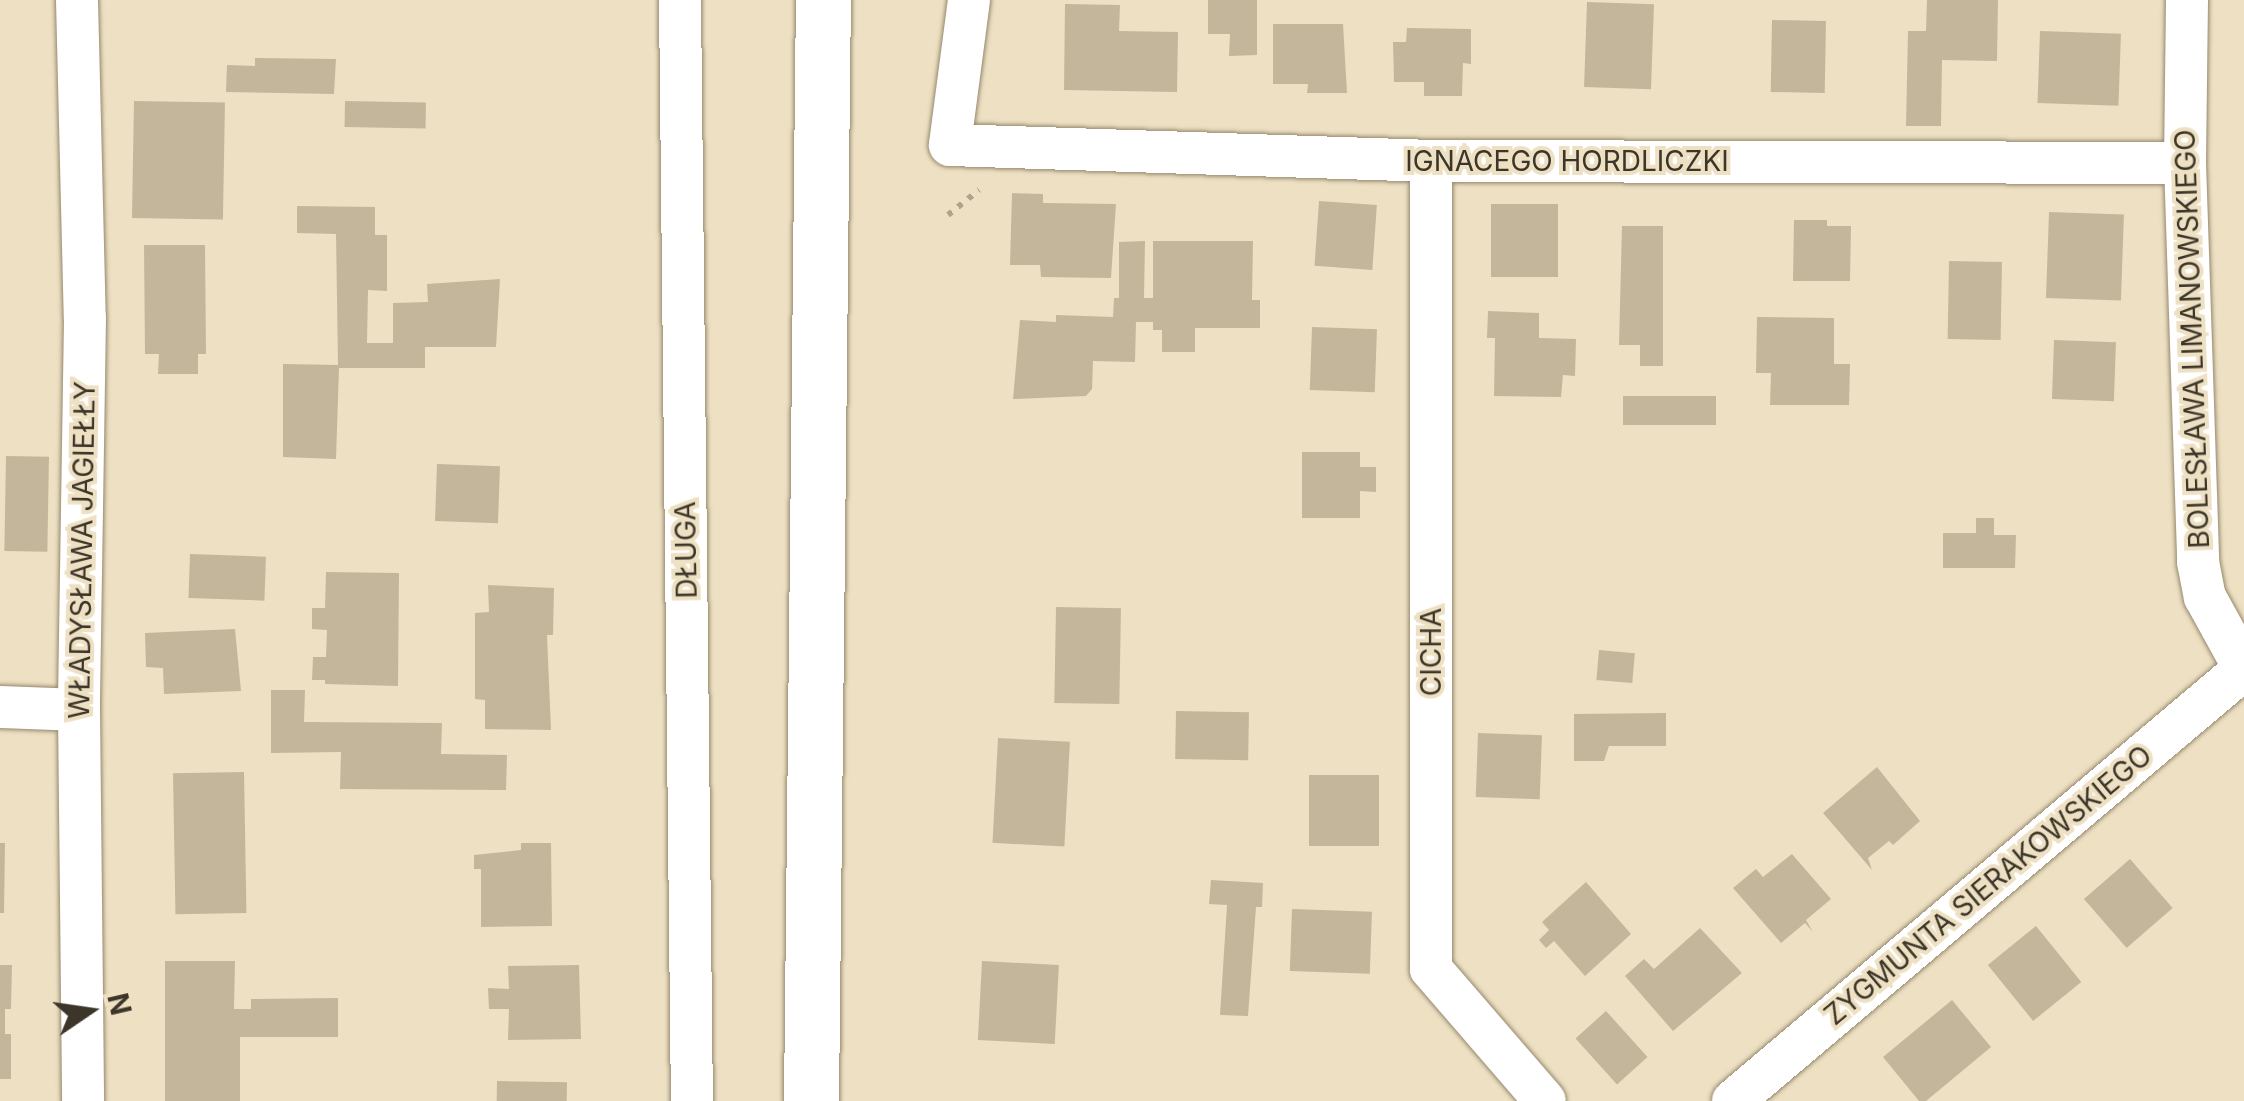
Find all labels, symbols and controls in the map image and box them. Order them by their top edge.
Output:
street label: BOLESŁAWA LIMANOWSKIEGO [2168,129,2216,549]
street label: IGNACEGO HORDLICZKI [1405,144,1729,178]
street label: WŁADYSŁAWA JAGIEŁŁY [62,381,102,719]
street label: DŁUGA [668,501,704,599]
street label: CICHA [1414,608,1448,696]
street label: ZYGMUNTA SIERAKOWSKIEGO [1818,738,2158,1032]
north arrow [40,961,140,1061]
text: N [100,990,138,1018]

